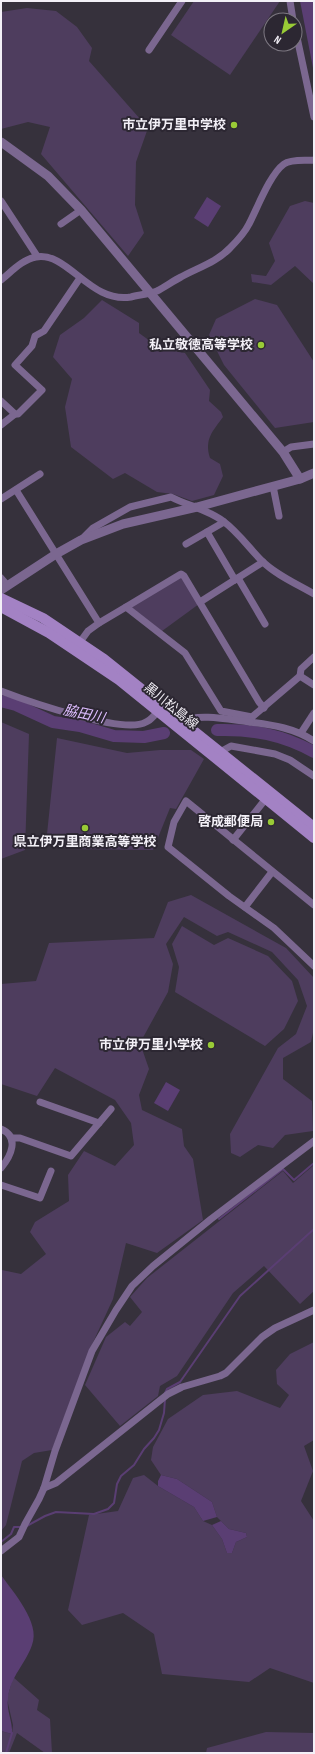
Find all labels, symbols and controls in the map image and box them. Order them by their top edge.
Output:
north arrow [263,12,303,52]
text: N [272,33,284,47]
place label: 市立伊万里中学校 [122,117,226,133]
marker: 市立伊万里中学校 [229,120,239,130]
place label: 私立敬徳高等学校 [149,337,253,353]
marker: 私立敬徳高等学校 [256,340,266,350]
street label: 黒川松島線 [141,679,201,733]
water label: 脇田川 [62,701,108,727]
place label: 啓成郵便局 [198,814,263,830]
marker: 啓成郵便局 [266,817,276,827]
marker: 県立伊万里商業高等学校 [80,823,90,833]
place label: 県立伊万里商業高等学校 [13,834,157,850]
place label: 市立伊万里小学校 [99,1037,203,1053]
marker: 市立伊万里小学校 [206,1040,216,1050]

